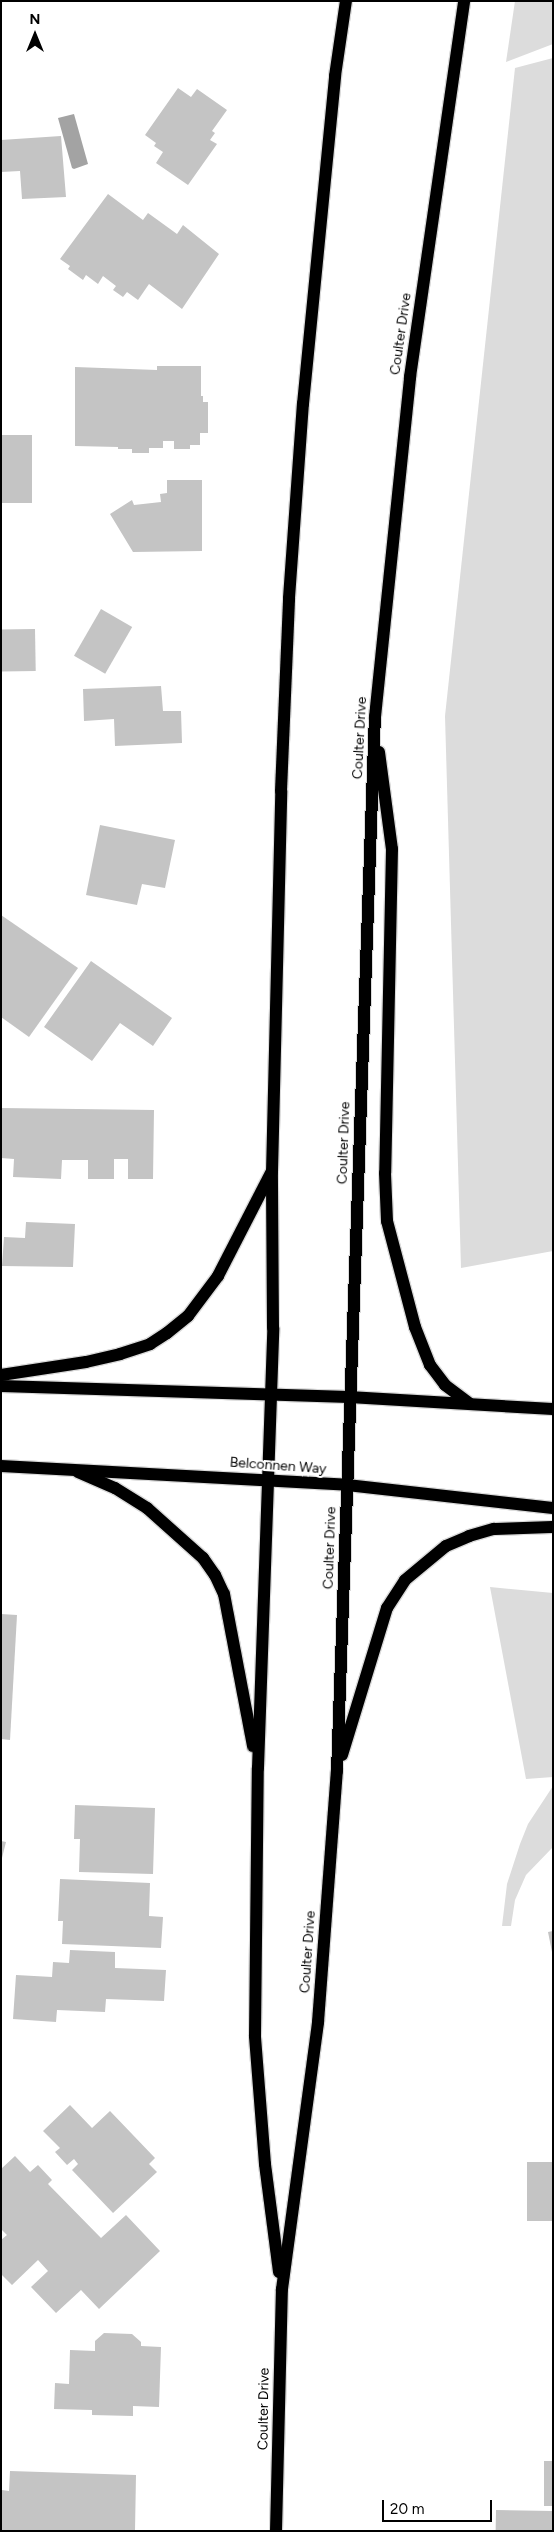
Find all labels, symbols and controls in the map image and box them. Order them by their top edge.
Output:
north arrow [10,10,60,60]
text: N [30,11,40,28]
street label: Coulter Drive [387,292,415,376]
street label: Coulter Drive [349,696,371,780]
street label: Coulter Drive [334,1101,354,1185]
street label: Belconnen Way [229,1454,327,1478]
street label: Coulter Drive [320,1506,340,1590]
street label: Coulter Drive [297,1910,319,1994]
street label: Coulter Drive [255,2368,273,2450]
scale bar [384,2490,494,2522]
text: 20 m [390,2500,424,2518]

